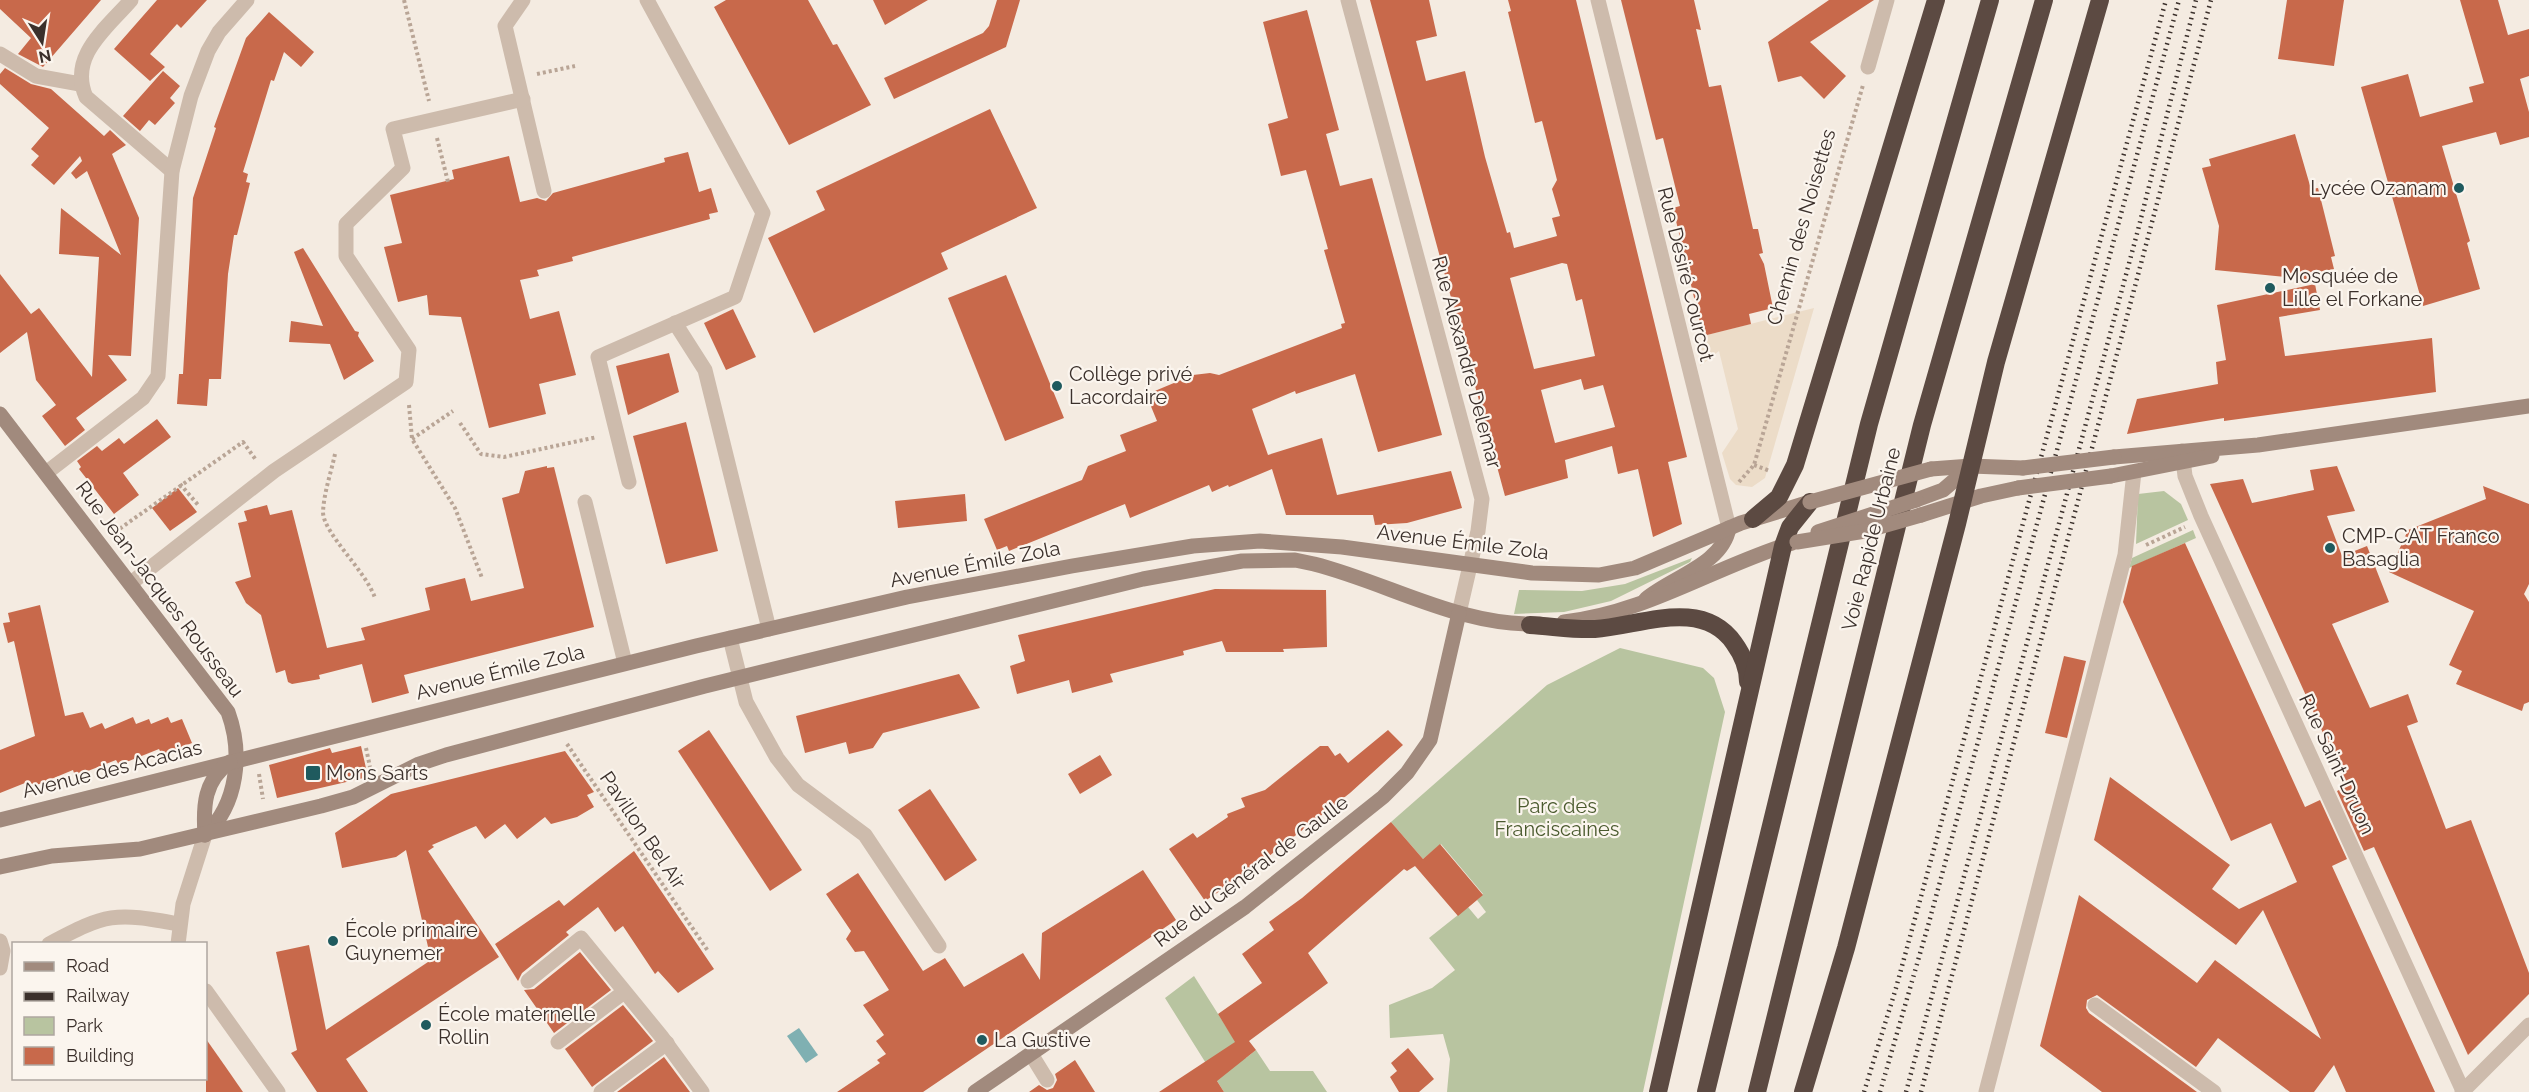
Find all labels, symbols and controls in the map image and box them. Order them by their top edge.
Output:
north arrow [12,12,72,72]
text: N [37,46,53,67]
street label: Chemin des Noisettes [1761,126,1841,328]
place label: Lycée Ozanam [2310,176,2447,200]
marker: Lycée Ozanam [2452,181,2466,195]
street label: Rue Désiré Courcot [1653,184,1719,364]
street label: Rue Alexandre Delemar [1427,253,1507,471]
place label: Mosquée de Lille el Forkane [2282,264,2423,311]
marker: Mosquée de Lille el Forkane [2263,281,2277,295]
place label: Collège privé Lacordaire [1069,362,1192,409]
marker: Collège privé Lacordaire [1050,379,1064,393]
street label: Voie Rapide Urbaine [1837,445,1905,633]
street label: Rue Jean-Jacques Rousseau [71,476,249,702]
street label: Avenue Émile Zola [1376,520,1550,564]
place label: CMP-CAT Franco Basaglia [2342,524,2500,571]
street label: Avenue Émile Zola [888,536,1062,592]
marker: CMP-CAT Franco Basaglia [2323,541,2337,555]
street label: Avenue Émile Zola [413,639,587,705]
street label: Rue Saint-Druon [2294,690,2380,838]
street label: Avenue des Acacias [20,735,204,803]
place label: Mons Sarts [326,761,428,785]
marker: Mons Sarts [304,764,322,782]
street label: Pavillon Bel Air [595,767,691,893]
street label: Rue du Général de Gaulle [1149,790,1353,952]
park label: Parc des Franciscaines [1495,794,1619,841]
place label: École primaire Guynemer [345,918,478,965]
marker: École primaire Guynemer [326,934,340,948]
legend [12,942,207,1080]
text: Road [66,955,109,976]
text: Railway [66,985,130,1006]
place label: École maternelle Rollin [438,1002,596,1049]
text: Park [66,1015,103,1036]
marker: École maternelle Rollin [419,1018,433,1032]
place label: La Gustive [994,1028,1091,1052]
marker: La Gustive [975,1033,989,1047]
text: Building [66,1045,134,1066]

